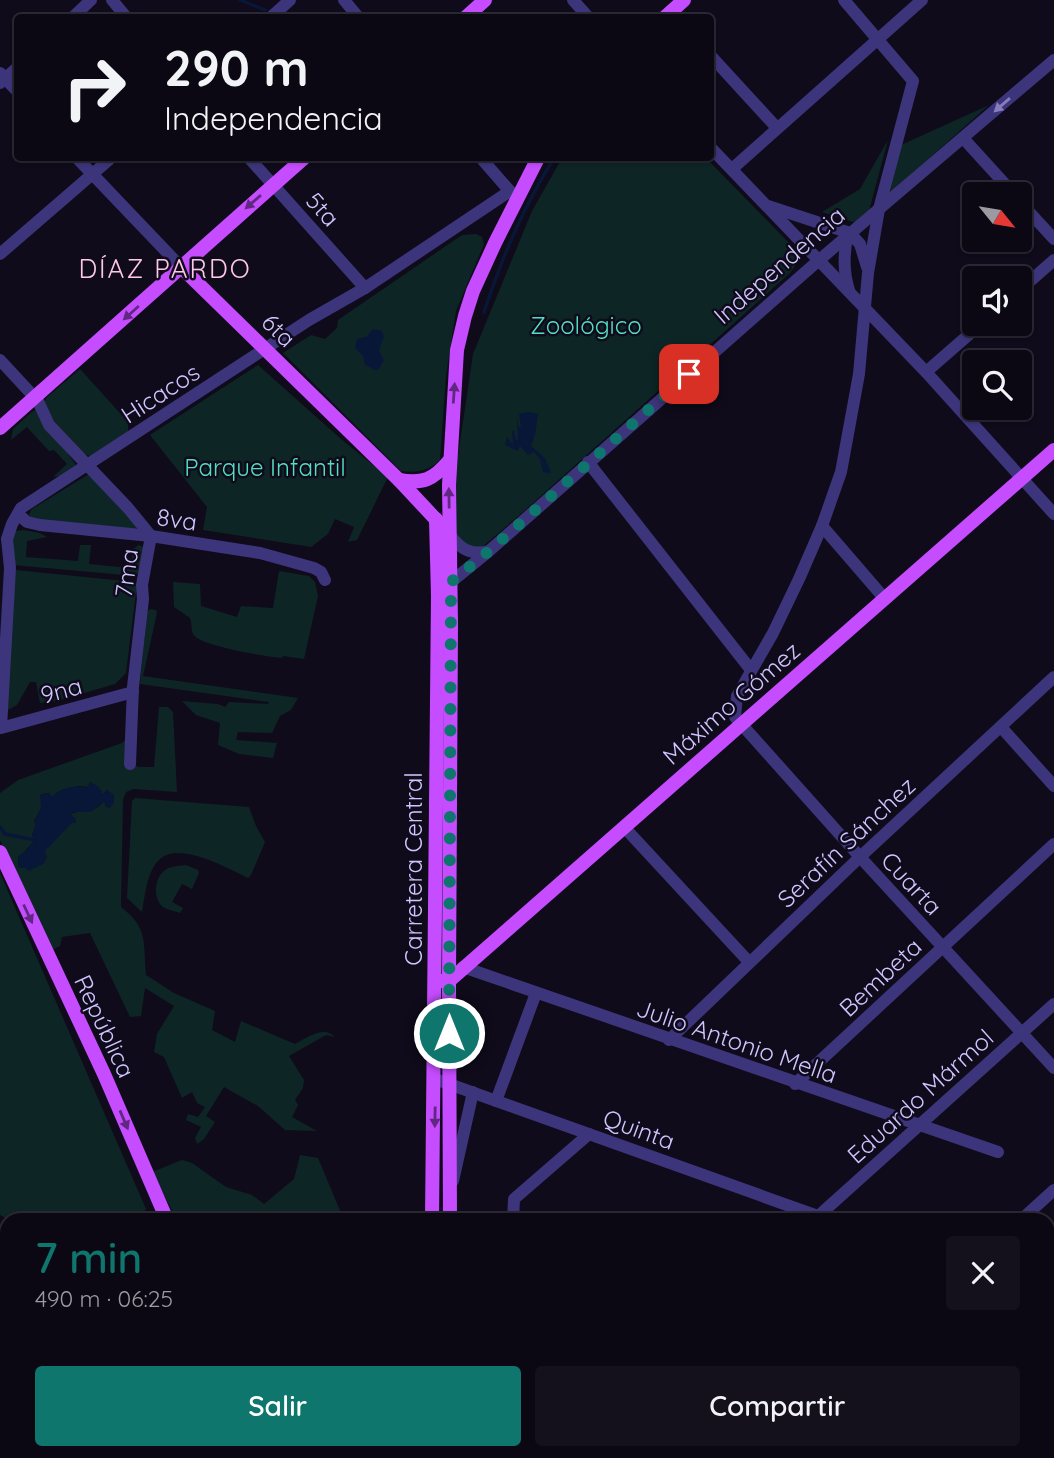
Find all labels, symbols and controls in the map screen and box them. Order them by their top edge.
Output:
text: 290 m [164,37,309,98]
icon: right [49,42,140,133]
one-way arrow [993,97,1011,113]
text: Independencia [164,98,383,138]
north arrow [962,182,1032,252]
map controls [962,182,1032,420]
street label: 5ta [300,186,346,232]
one-way arrow [245,194,262,210]
street label: Independencia [707,200,851,330]
district label: DÍAZ PARDO [78,252,252,285]
button: sound [962,266,1032,336]
one-way arrow [122,304,139,320]
street label: 6ta [256,307,302,353]
park label: Zoológico [530,310,642,340]
pin [659,344,719,404]
button: search [962,350,1032,420]
icon: arrive [670,355,708,393]
street label: Hicacos [115,357,205,429]
one-way arrow [449,381,460,403]
park label: Parque Infantil [184,452,346,482]
one-way arrow [443,487,455,509]
street label: 8va [155,501,199,537]
street label: 7ma [108,547,144,599]
street label: Máximo Gómez [656,635,806,771]
street label: 9na [37,670,85,710]
street label: Serafín Sánchez [771,770,921,914]
street label: Carretera Central [398,772,428,966]
street label: Cuarta [875,845,949,921]
one-way arrow [23,904,34,924]
street label: Bembeta [833,931,927,1023]
street label: República [68,970,142,1082]
street label: Julio Antonio Mella [633,993,841,1089]
position arrow [412,996,486,1070]
street label: Eduardo Mármol [841,1022,999,1170]
street label: Quinta [599,1102,679,1156]
one-way arrow [429,1107,441,1129]
one-way arrow [118,1110,129,1131]
text: 7 min [35,1231,142,1284]
button: close [946,1236,1020,1310]
text: 490 m · 06:25 [35,1284,173,1313]
button: Salir [35,1366,521,1446]
button: Compartir [535,1366,1020,1446]

